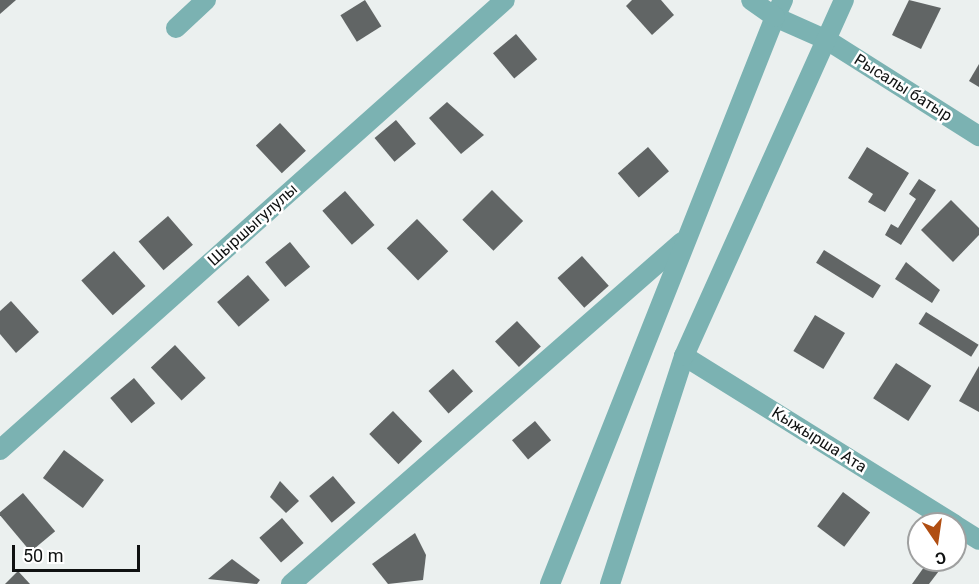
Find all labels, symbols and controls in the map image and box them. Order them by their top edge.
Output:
street label: Рысалы батыр [851,50,955,126]
street label: Шыршыгулулы [204,180,302,270]
street label: Кыжырша Ата [768,403,870,477]
north arrow [907,512,967,572]
scale bar [15,533,142,571]
text: 50 m [23,545,63,566]
text: С [933,548,948,569]

